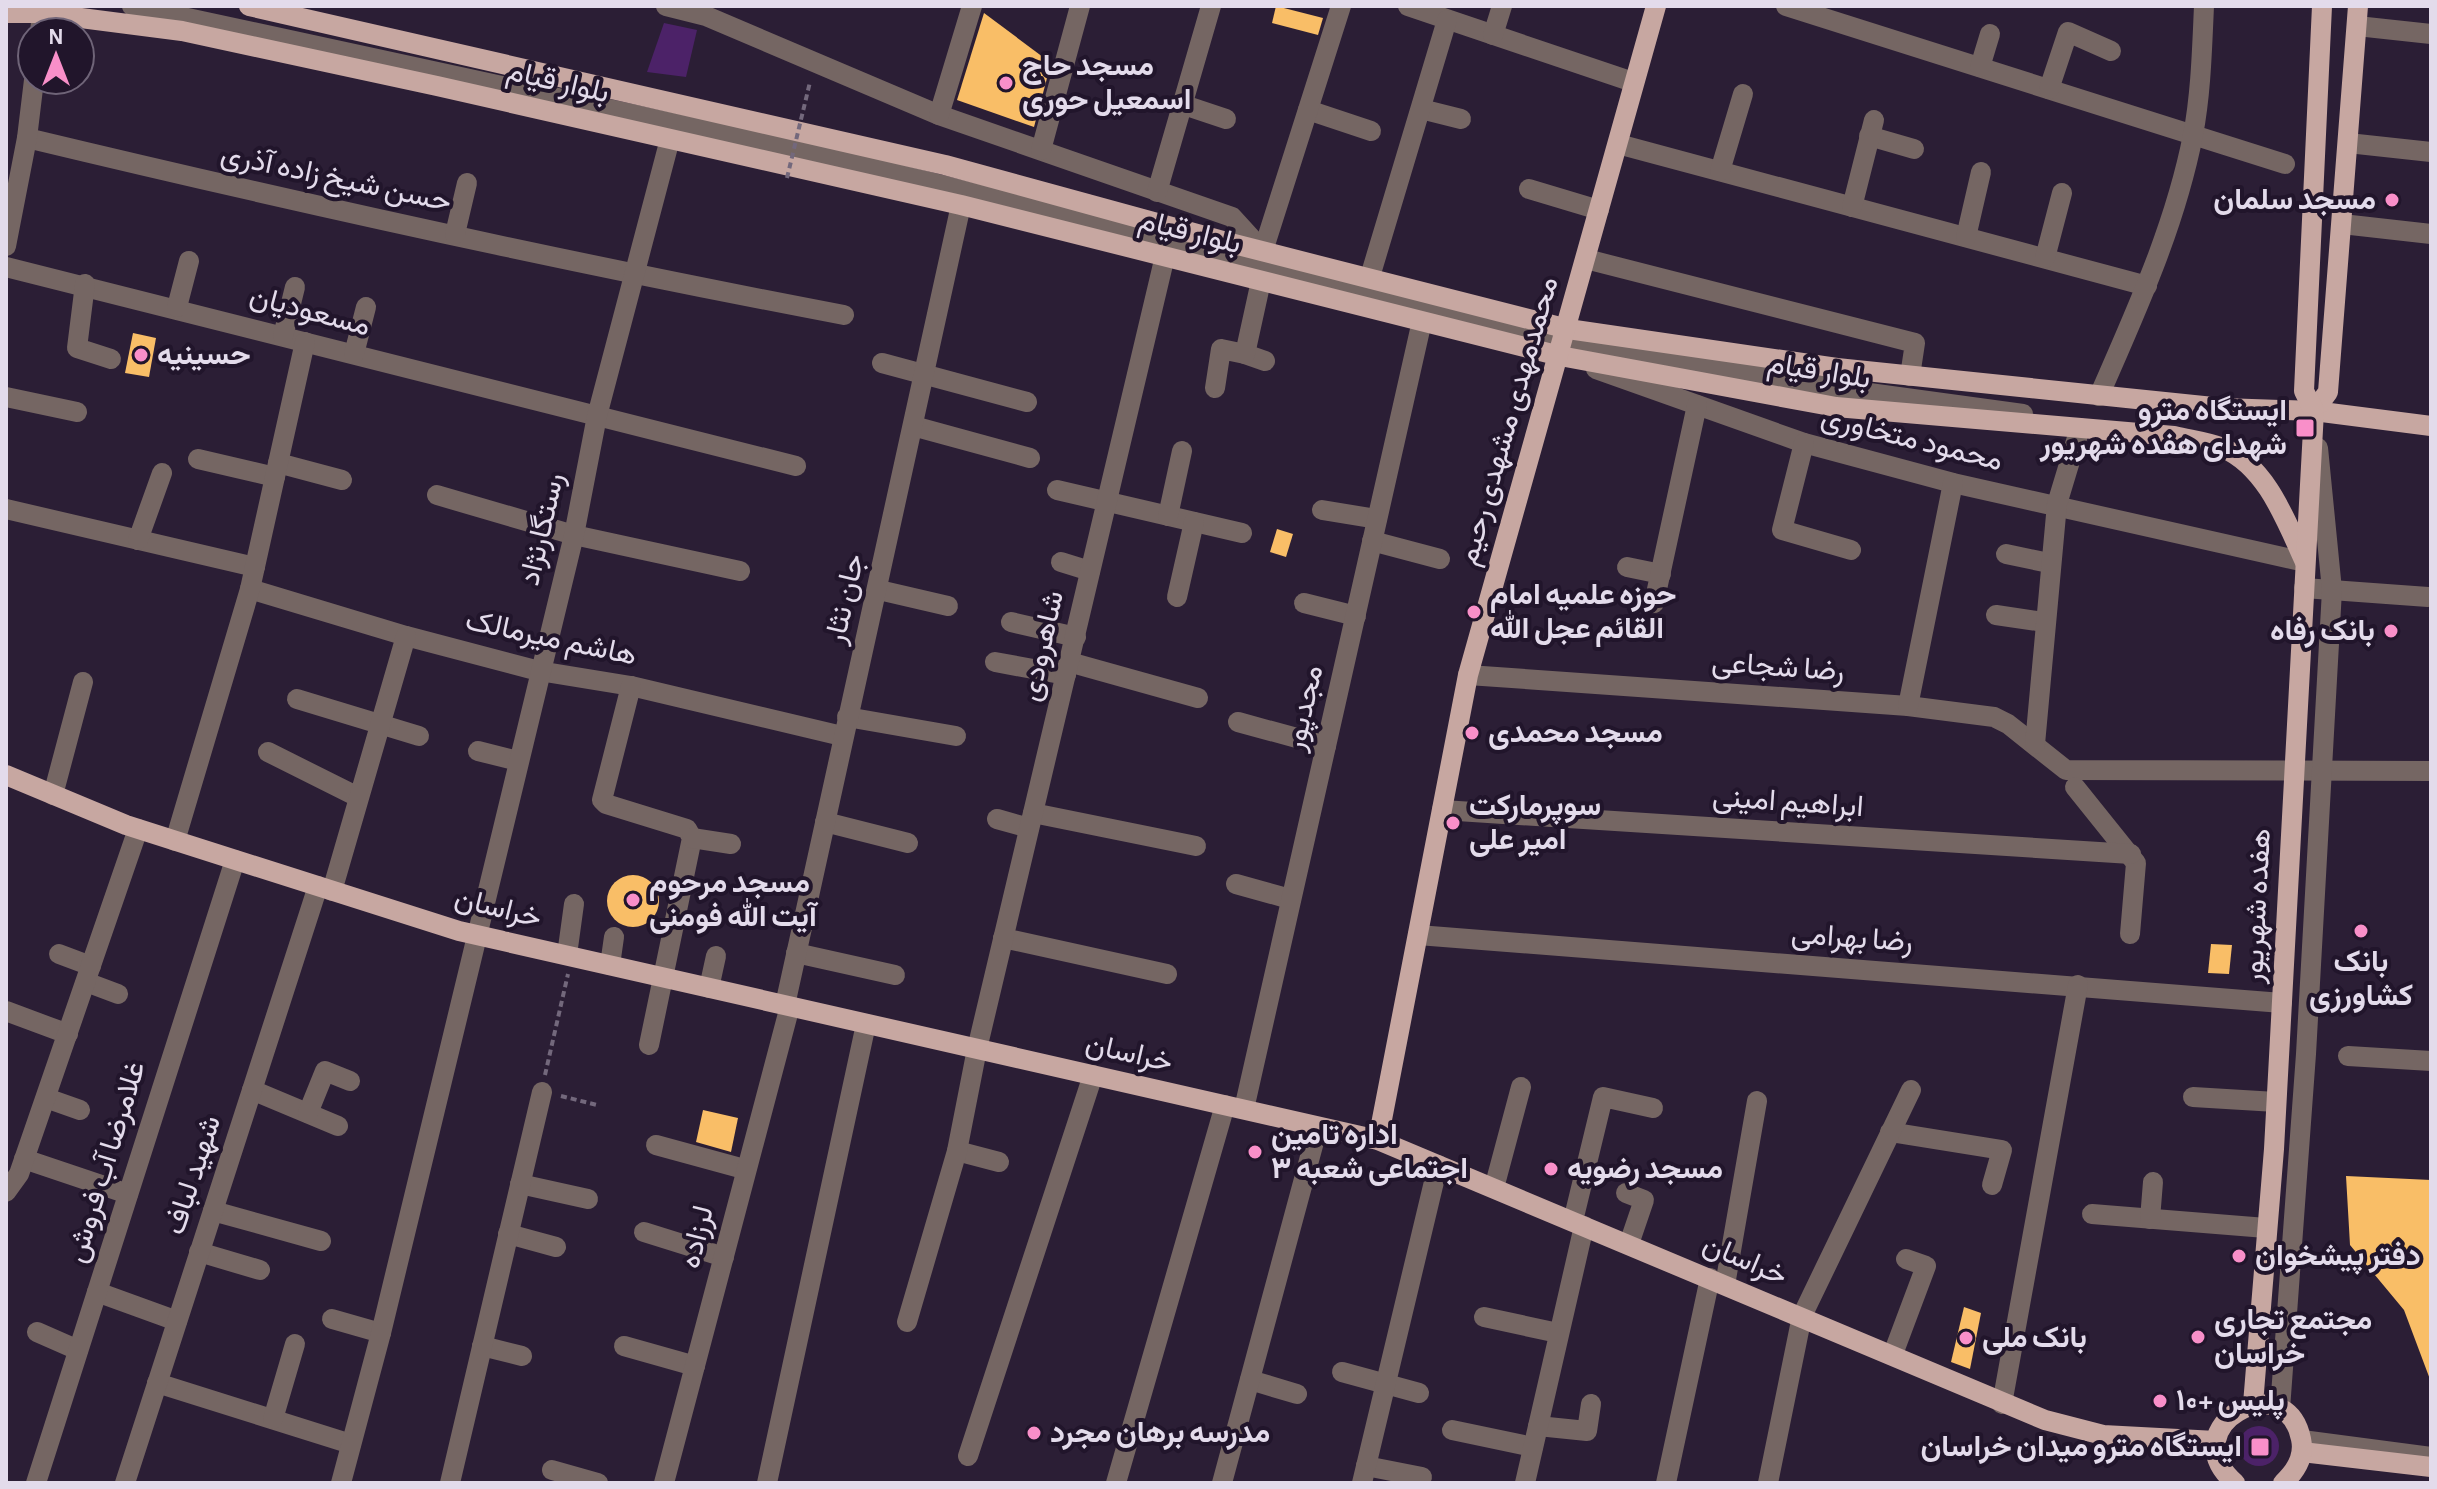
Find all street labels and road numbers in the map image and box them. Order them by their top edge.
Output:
street label: بلوار قیام [503,56,612,111]
street label: حسن شیخ زاده آذری [217,139,454,221]
street label: بلوار قیام [1135,205,1244,262]
street label: محمدمهدی مشهدی رحیم [1452,273,1566,570]
street label: مسعودیان [246,281,374,343]
street label: بلوار قیام [1765,348,1873,397]
street label: محمود متخاوری [1818,402,2006,478]
street label: رستگارنژاد [514,470,571,589]
street label: جان نثار [820,551,872,648]
street label: شاهرودی [1015,588,1071,705]
street label: هاشم میرمالک [462,605,639,674]
street label: رضا شجاعی [1711,647,1845,689]
street label: مجدپور [1279,662,1332,756]
street label: ابراهیم امینی [1711,782,1865,825]
street label: هفده شهریور [2238,828,2278,985]
street label: خراسان [451,883,545,935]
street label: رضا بهرامی [1790,919,1914,959]
street label: خراسان [1082,1028,1175,1080]
street label: غلامرضا آب فروش [61,1058,153,1267]
street label: شهید لباف [160,1112,228,1239]
street label: لرزاده [675,1203,721,1272]
street label: خراسان [1698,1229,1792,1293]

